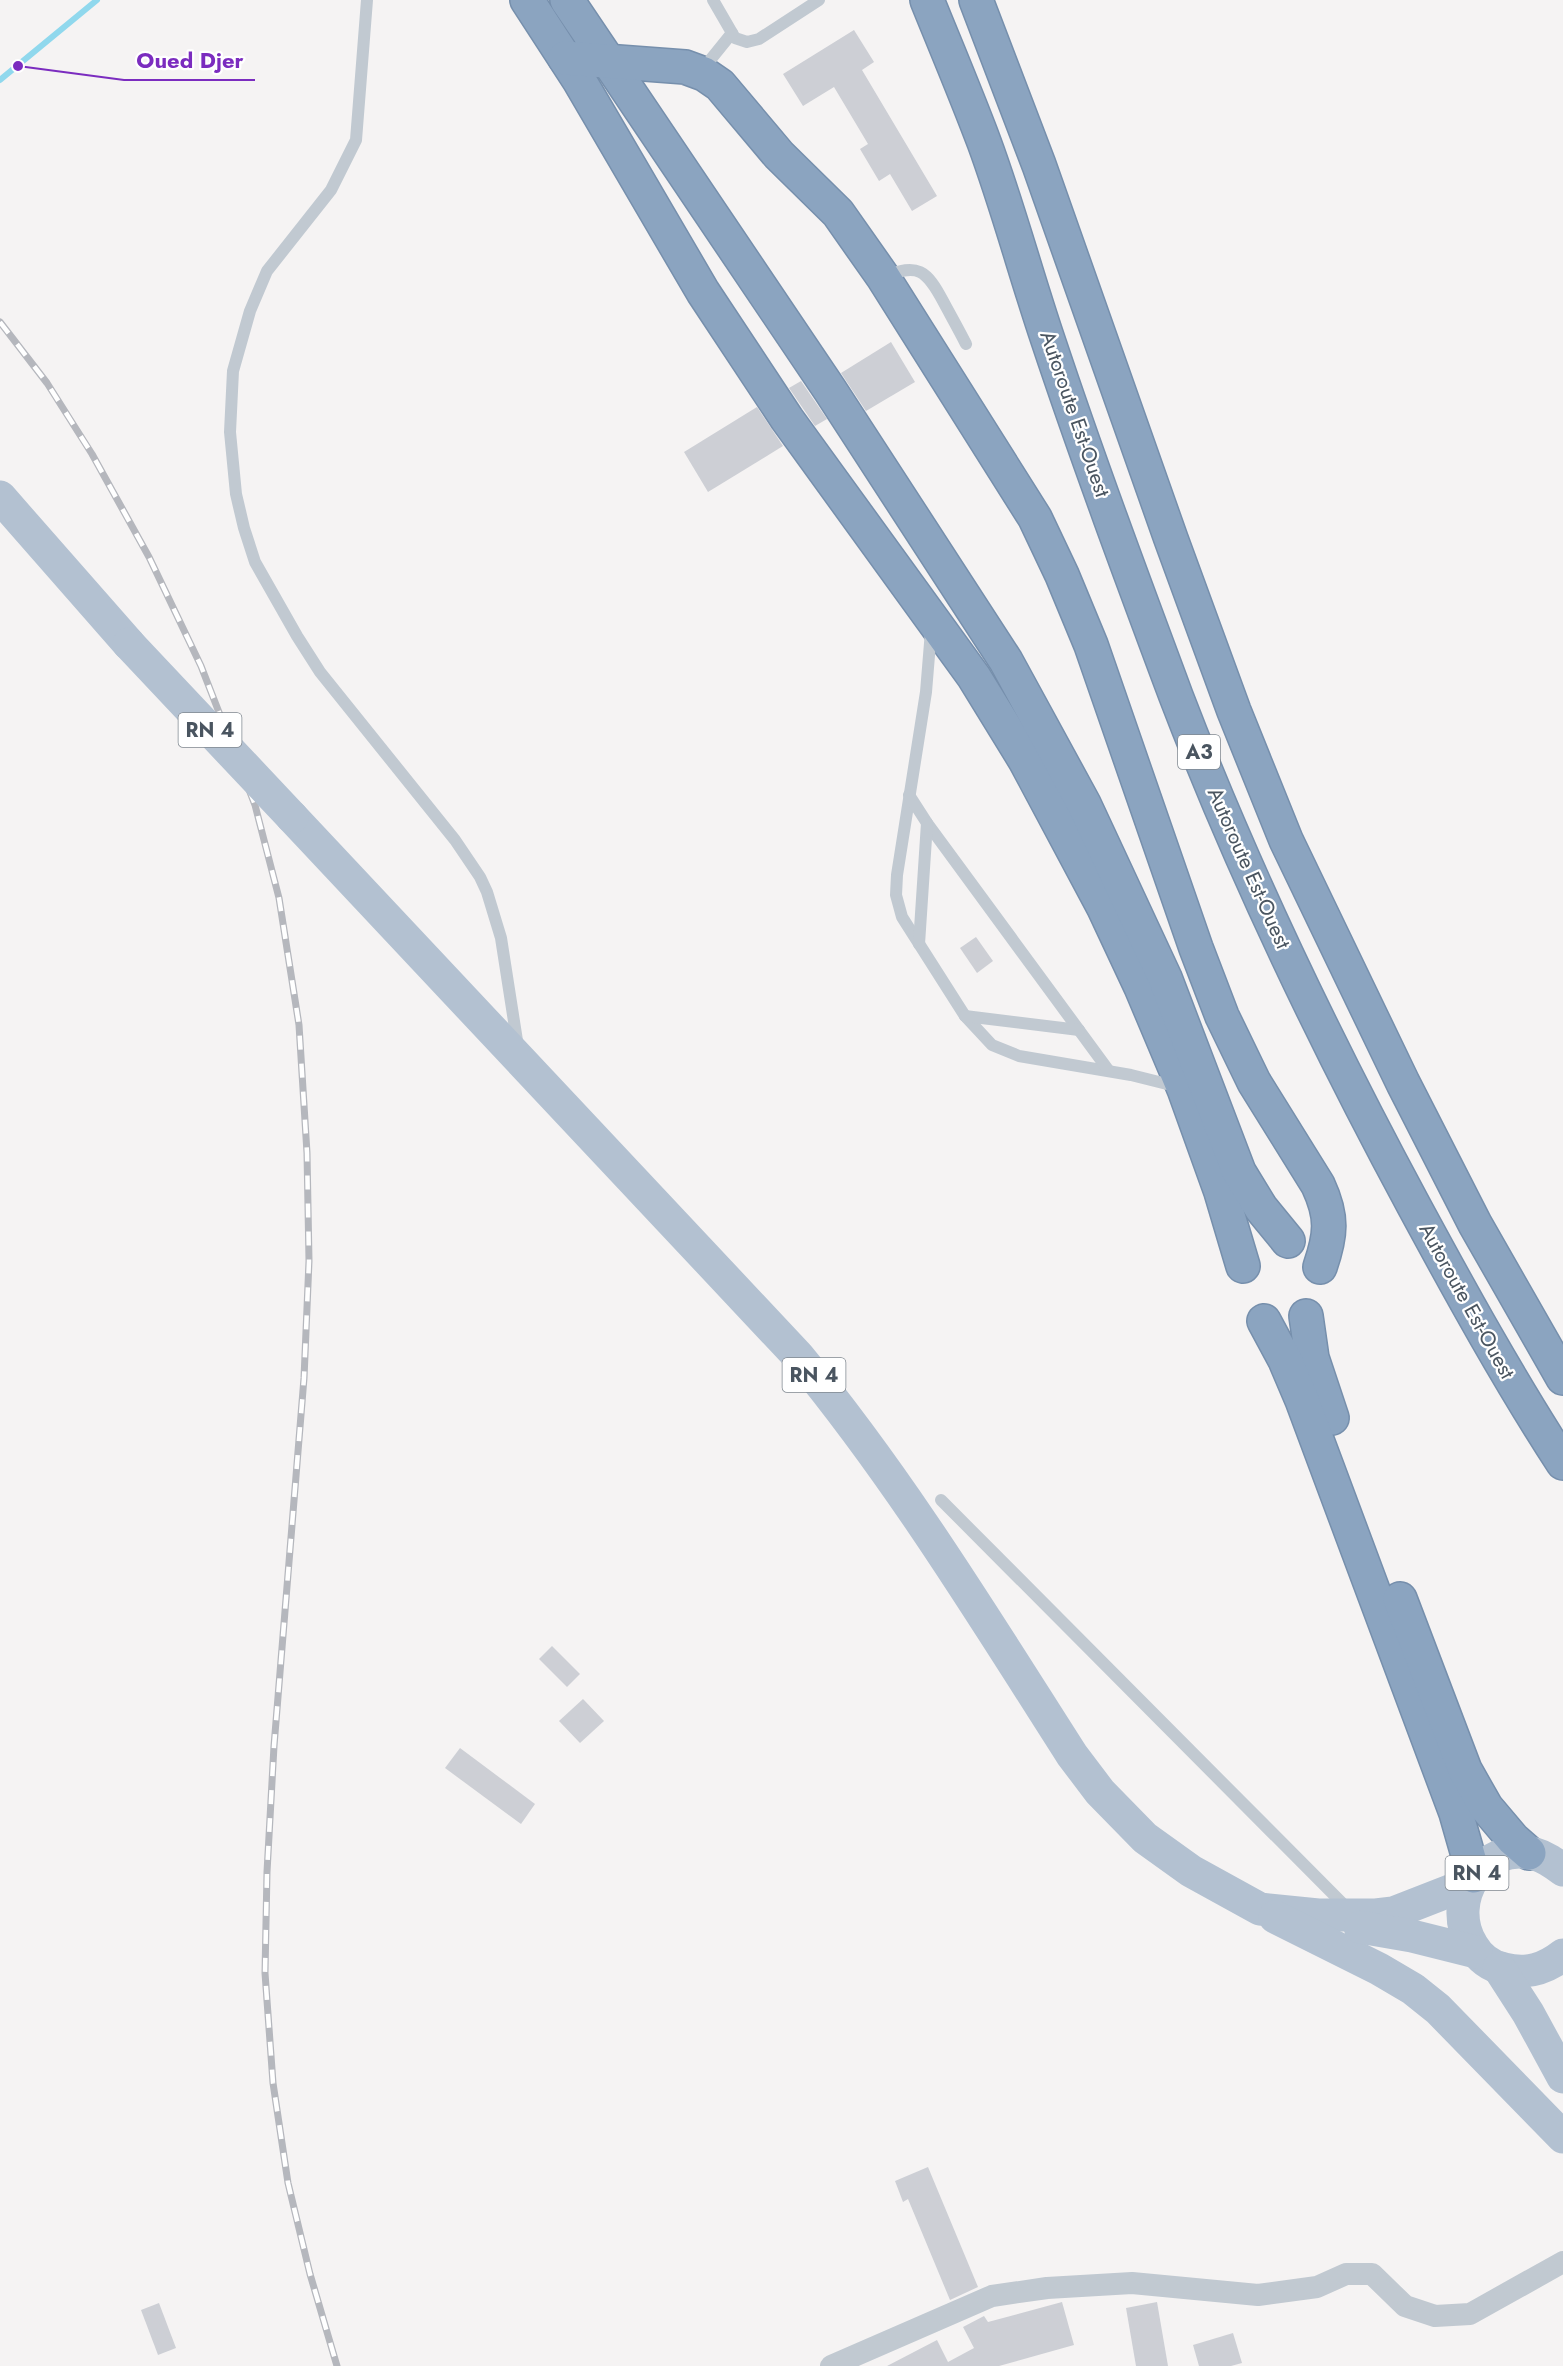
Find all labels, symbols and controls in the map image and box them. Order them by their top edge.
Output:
callout: Oued Djer [124,40,255,80]
text: Oued Djer [136,44,244,76]
street label: Autoroute Est-Ouest [1033,327,1117,501]
road number: RN 4 [178,713,242,747]
road number: A3 [1178,735,1220,769]
street label: Autoroute Est-Ouest [1200,782,1298,954]
street label: Autoroute Est-Ouest [1412,1218,1522,1384]
road number: RN 4 [782,1358,846,1392]
road number: RN 4 [1446,1856,1508,1890]

